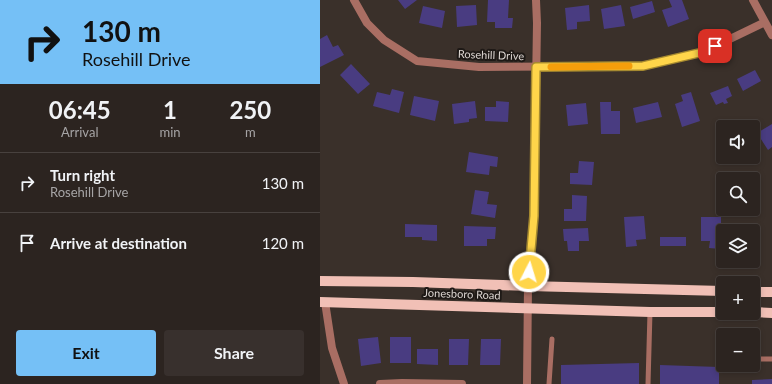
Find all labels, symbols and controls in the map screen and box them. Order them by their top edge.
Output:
text: 130 m [82,14,161,48]
icon: right [16,16,68,68]
pin [698,29,732,63]
icon: arrive [704,35,726,57]
street label: Rosehill Drive [458,47,525,62]
text: Rosehill Drive [82,48,191,70]
text: 06:45 [49,95,111,124]
text: 1 [163,95,177,124]
text: 250 [229,95,271,124]
map controls [716,120,760,372]
button: sound [716,120,760,164]
text: Arrival [61,124,98,140]
text: min [160,124,181,140]
text: m [245,124,256,140]
text: Turn right [50,166,115,184]
icon: right [16,172,38,194]
button: search [716,172,760,216]
text: 130 m [262,174,304,192]
text: Rosehill Drive [50,184,128,200]
button: layers [716,224,760,268]
icon: arrive [16,232,38,254]
text: Arrive at destination [50,234,187,252]
text: 120 m [262,234,304,252]
position arrow [508,251,550,293]
button: + [716,276,760,320]
street label: Jonesboro Road [423,286,501,301]
button: − [716,328,760,372]
button: Exit [16,330,156,376]
button: Share [164,330,304,376]

